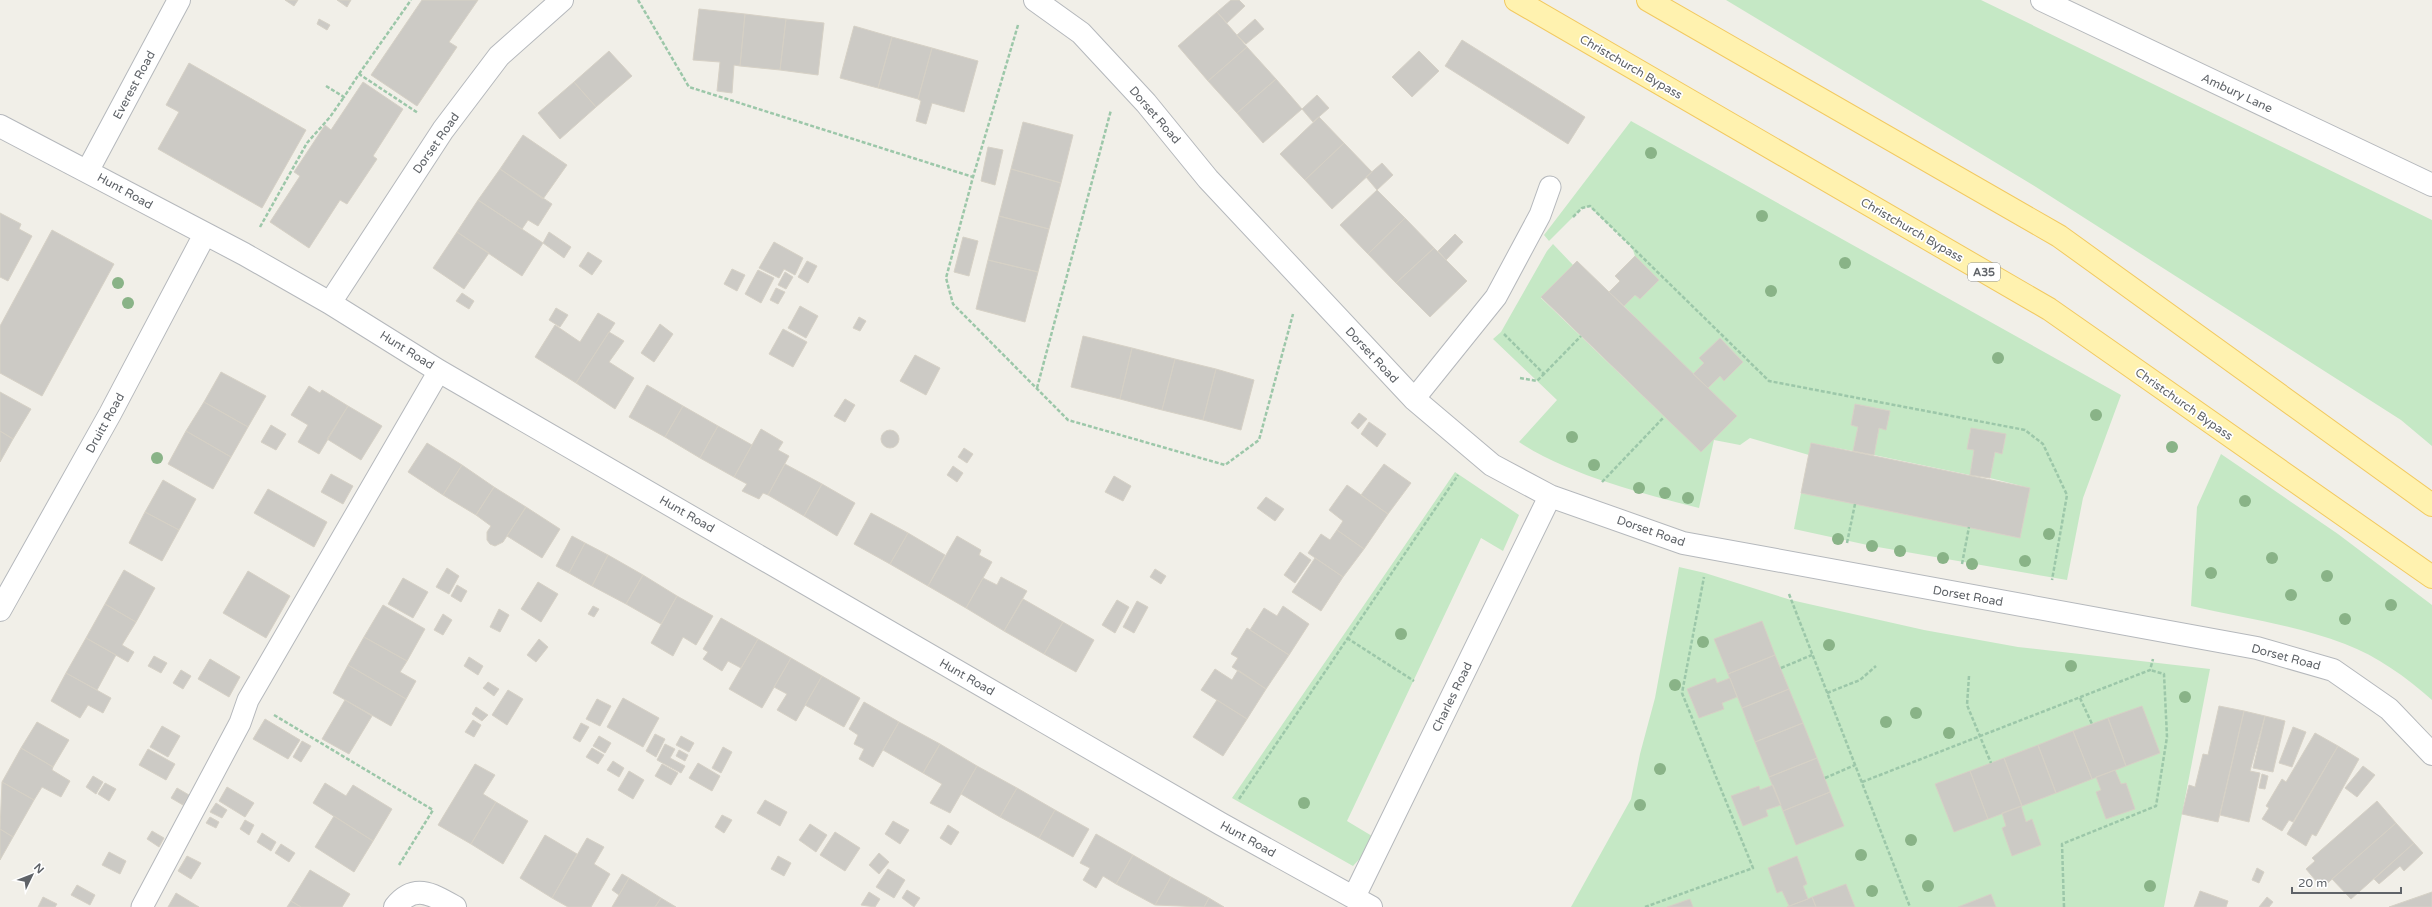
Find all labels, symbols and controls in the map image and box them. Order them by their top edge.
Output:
street label: Christchurch Bypass [1577,32,1685,102]
street label: Everest Road [110,48,158,122]
street label: Ambury Lane [2199,70,2275,116]
street label: Dorset Road [1126,84,1184,146]
street label: Dorset Road [410,110,462,176]
street label: Hunt Road [95,170,155,212]
street label: Christchurch Bypass [1858,195,1966,265]
road number: A35 [1968,263,2000,281]
street label: Dorset Road [1343,324,1401,386]
street label: Hunt Road [377,328,437,372]
street label: Christchurch Bypass [2132,365,2236,443]
street label: Druitt Road [83,391,127,455]
street label: Hunt Road [657,493,717,535]
street label: Dorset Road [1615,513,1687,549]
street label: Dorset Road [1932,583,2004,609]
street label: Dorset Road [2250,641,2322,673]
street label: Hunt Road [937,656,997,698]
street label: Charles Road [1429,660,1475,734]
street label: Hunt Road [1218,818,1278,860]
north arrow [12,855,52,895]
text: N [31,861,47,876]
scale bar [2292,869,2401,895]
text: 20 m [2298,876,2327,890]

